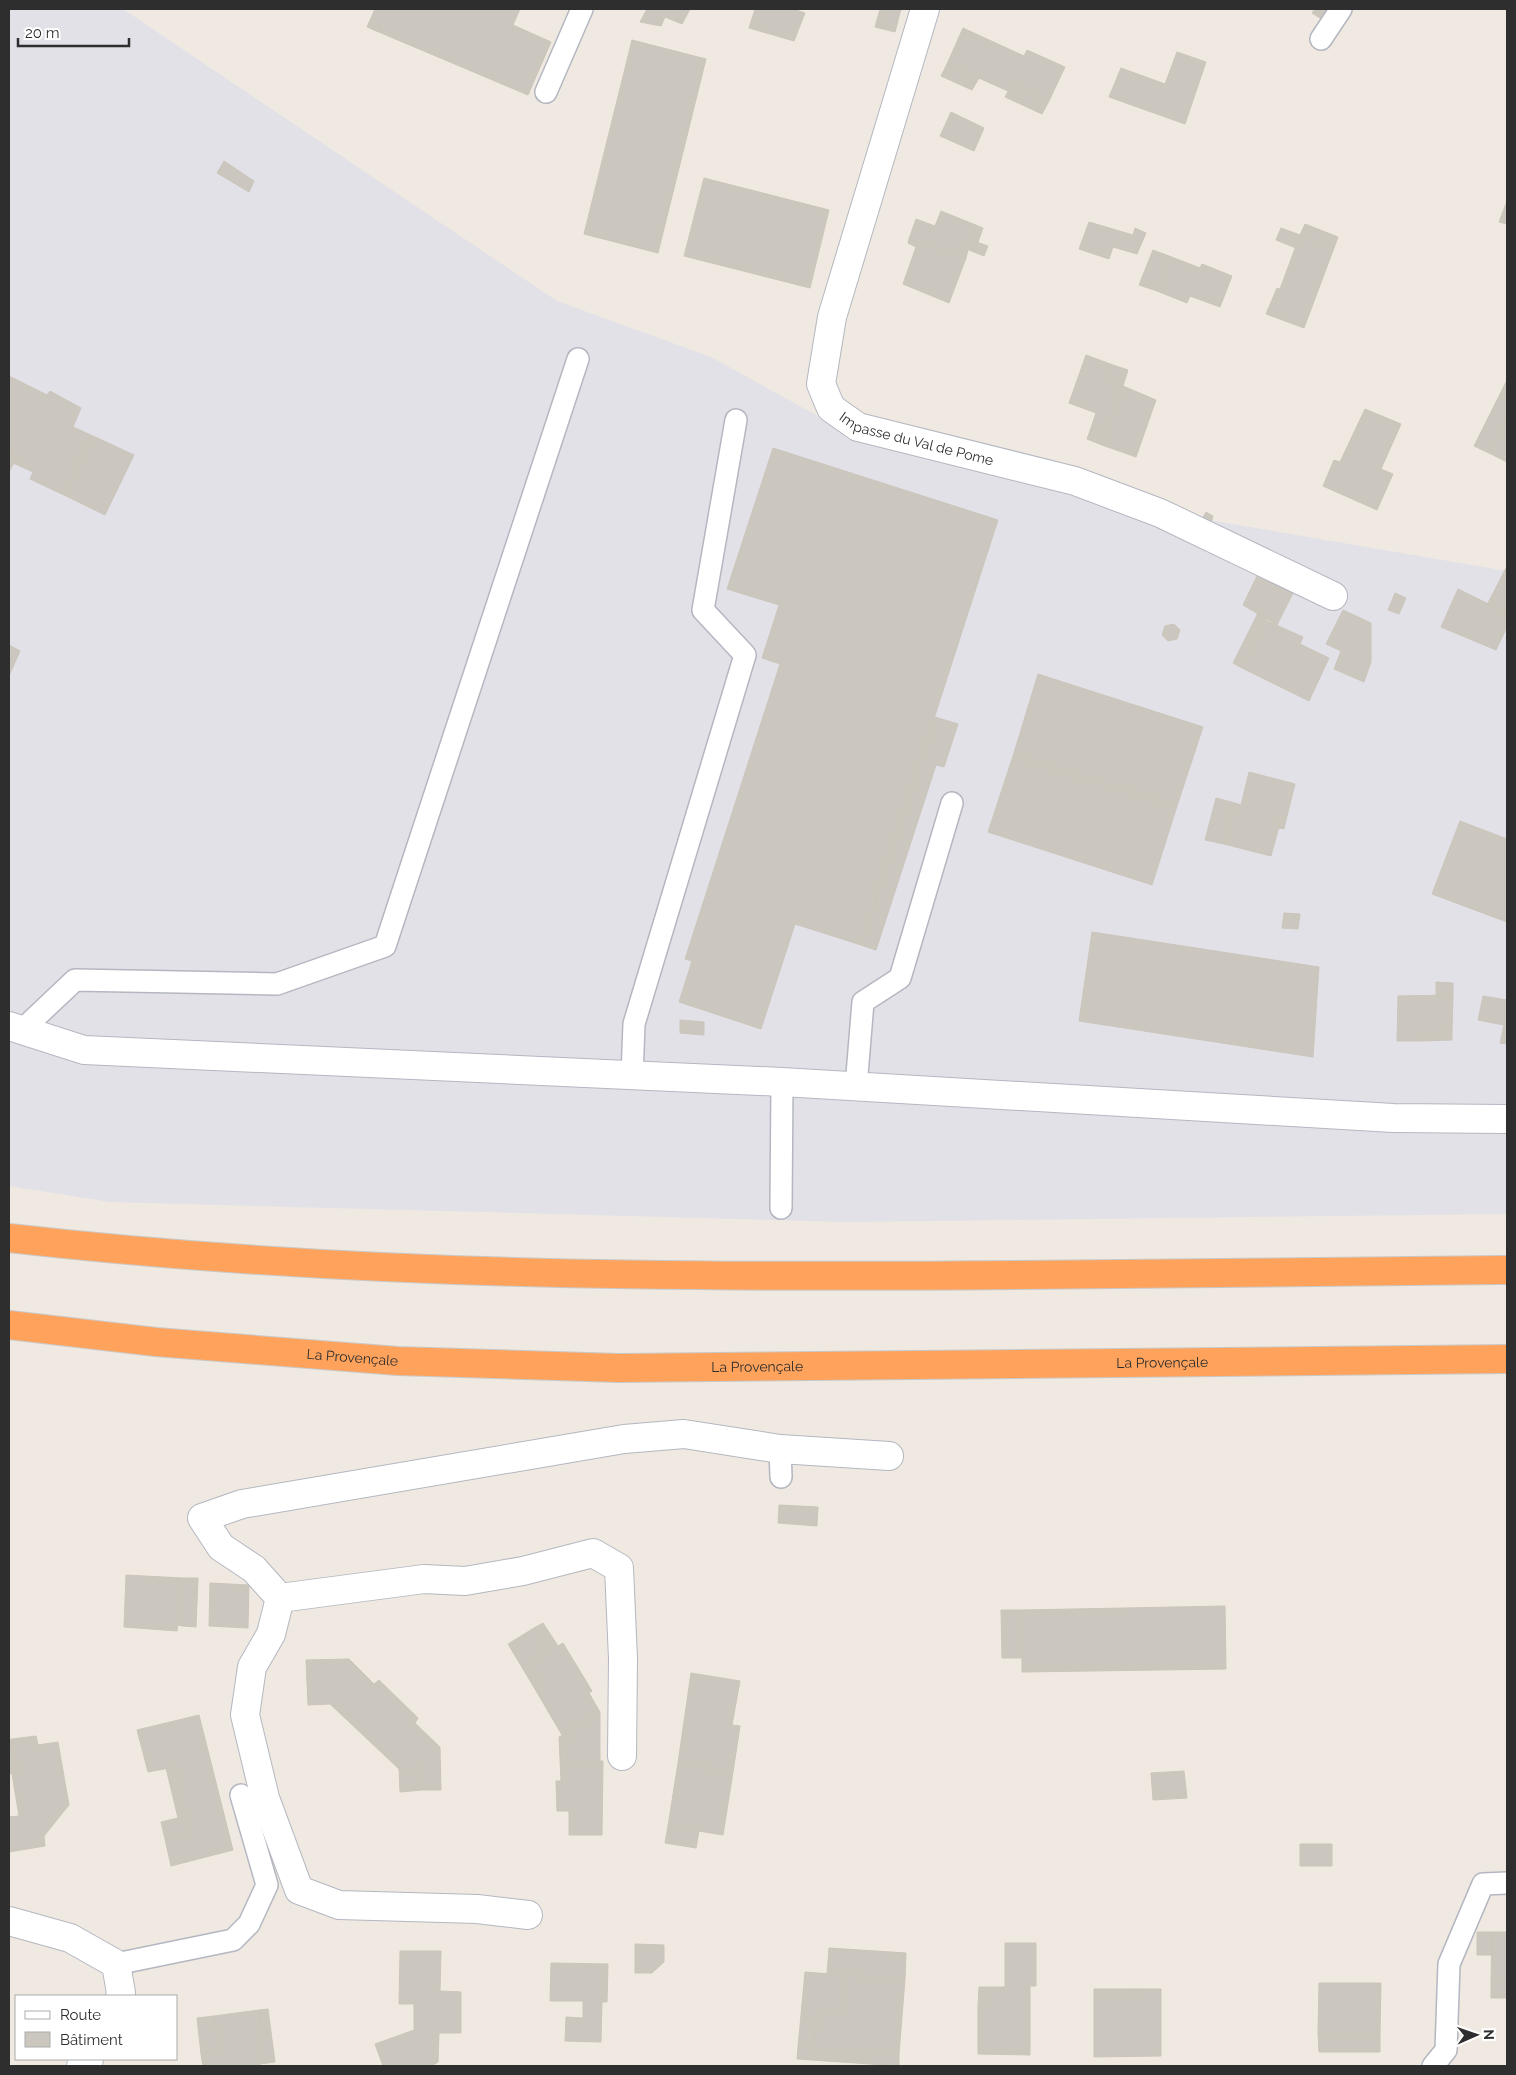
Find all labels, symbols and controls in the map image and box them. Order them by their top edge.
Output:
scale bar [18,15,129,47]
text: 20 m [25,24,60,42]
street label: Impasse du Val de Pome [836,409,995,468]
street label: La Provençale [306,1346,399,1369]
street label: La Provençale [1116,1354,1208,1371]
street label: La Provençale [711,1358,803,1375]
legend [15,1995,178,2060]
text: Route [60,2006,101,2024]
north arrow [1451,2010,1501,2060]
text: N [1481,2029,1497,2040]
text: Bâtiment [60,2031,123,2049]

